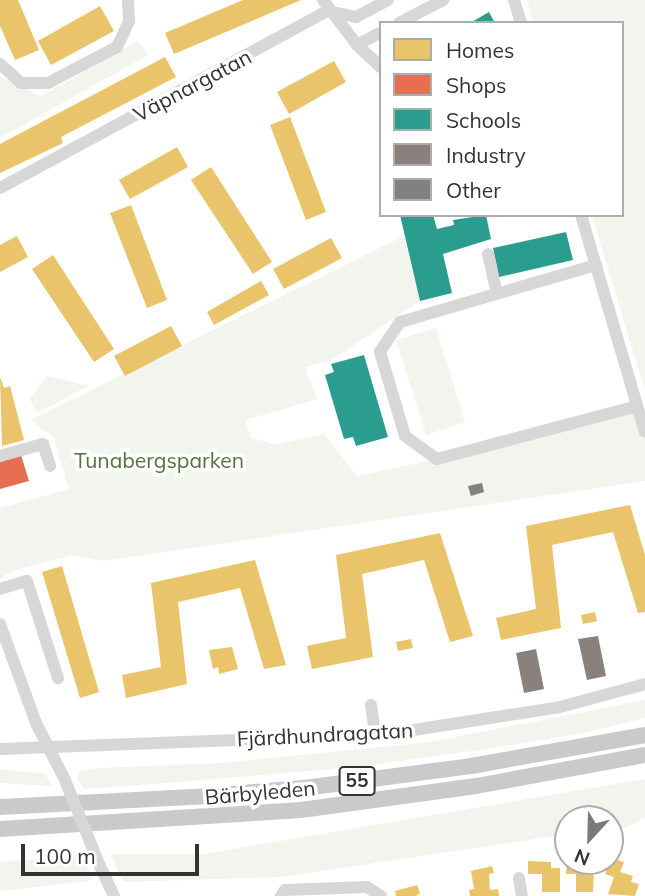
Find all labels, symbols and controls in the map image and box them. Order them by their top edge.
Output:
legend [379,21,624,217]
text: Homes [446,37,514,63]
street label: Väpnargatan [129,43,255,127]
text: Shops [446,72,506,98]
text: Schools [446,107,521,133]
text: Industry [446,142,526,168]
text: Other [446,177,501,203]
park label: Tunabergsparken [74,447,244,473]
street label: Fjärdhundragatan [236,717,414,751]
road number: 55 [338,766,376,796]
street label: Bärbyleden [204,775,316,809]
north arrow [554,805,624,875]
scale bar [24,830,203,874]
text: 100 m [34,843,96,869]
text: N [571,844,593,871]

